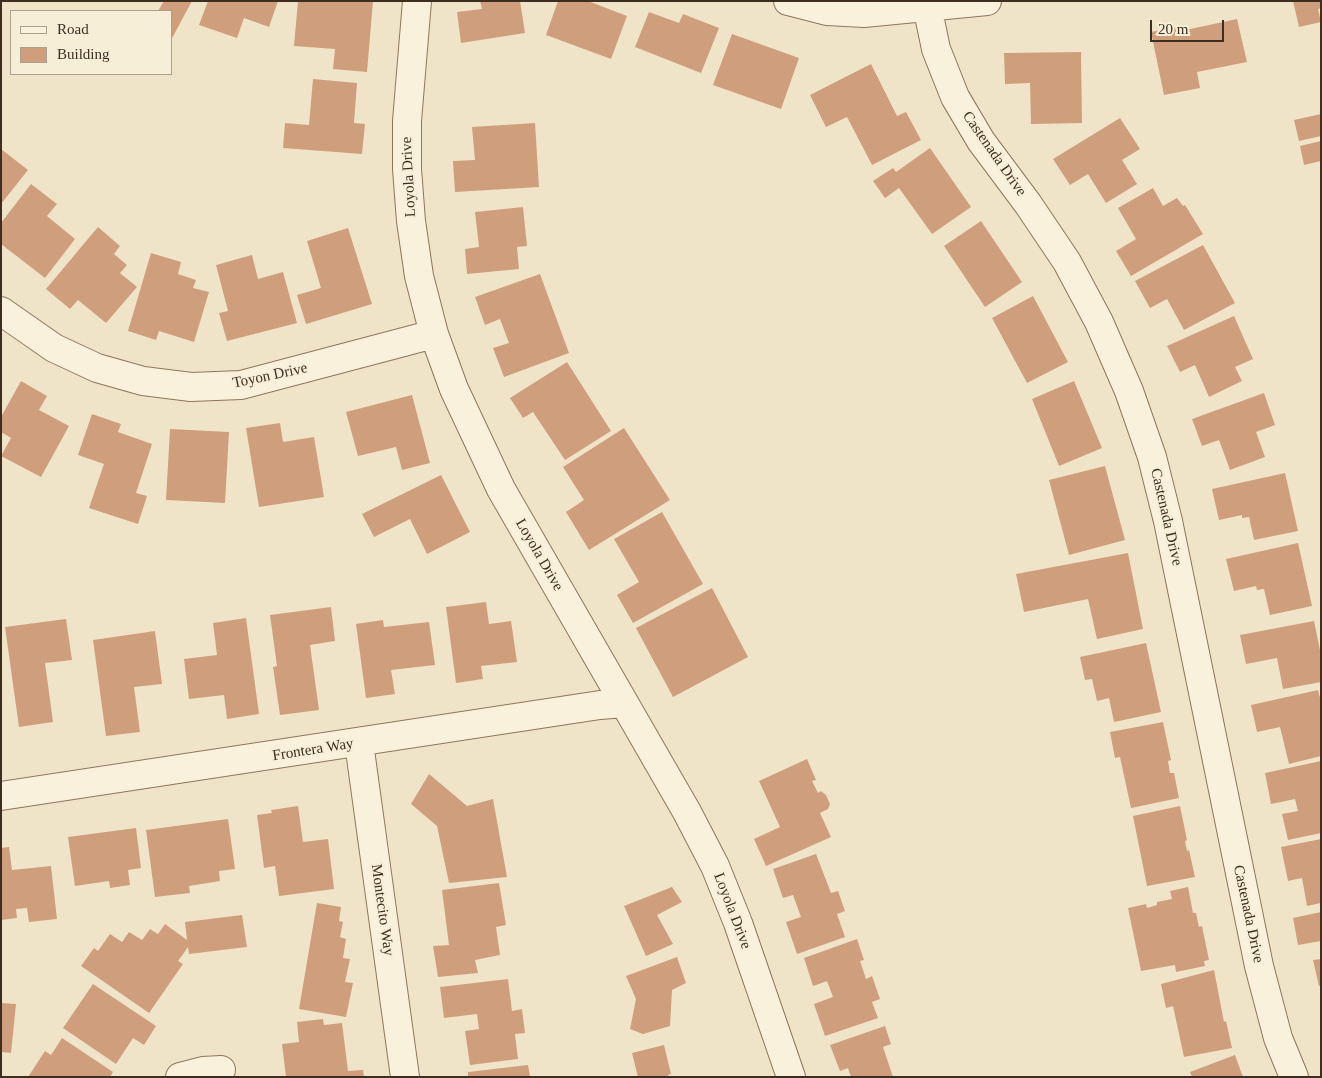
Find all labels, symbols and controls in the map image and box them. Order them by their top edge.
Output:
legend [10,10,172,75]
scale bar [1152,10,1226,42]
text: Road [57,21,89,37]
text: 20 m [1158,21,1188,37]
text: Building [57,46,110,62]
street label: Castenada Drive [958,108,1030,200]
street label: Loyola Drive [398,136,420,218]
street label: Toyon Drive [231,359,309,393]
street label: Castenada Drive [1146,466,1186,568]
street label: Loyola Drive [511,516,567,594]
street label: Frontera Way [271,735,355,765]
street label: Montecito Way [367,863,397,957]
street label: Castenada Drive [1229,863,1267,965]
street label: Loyola Drive [709,870,755,952]

